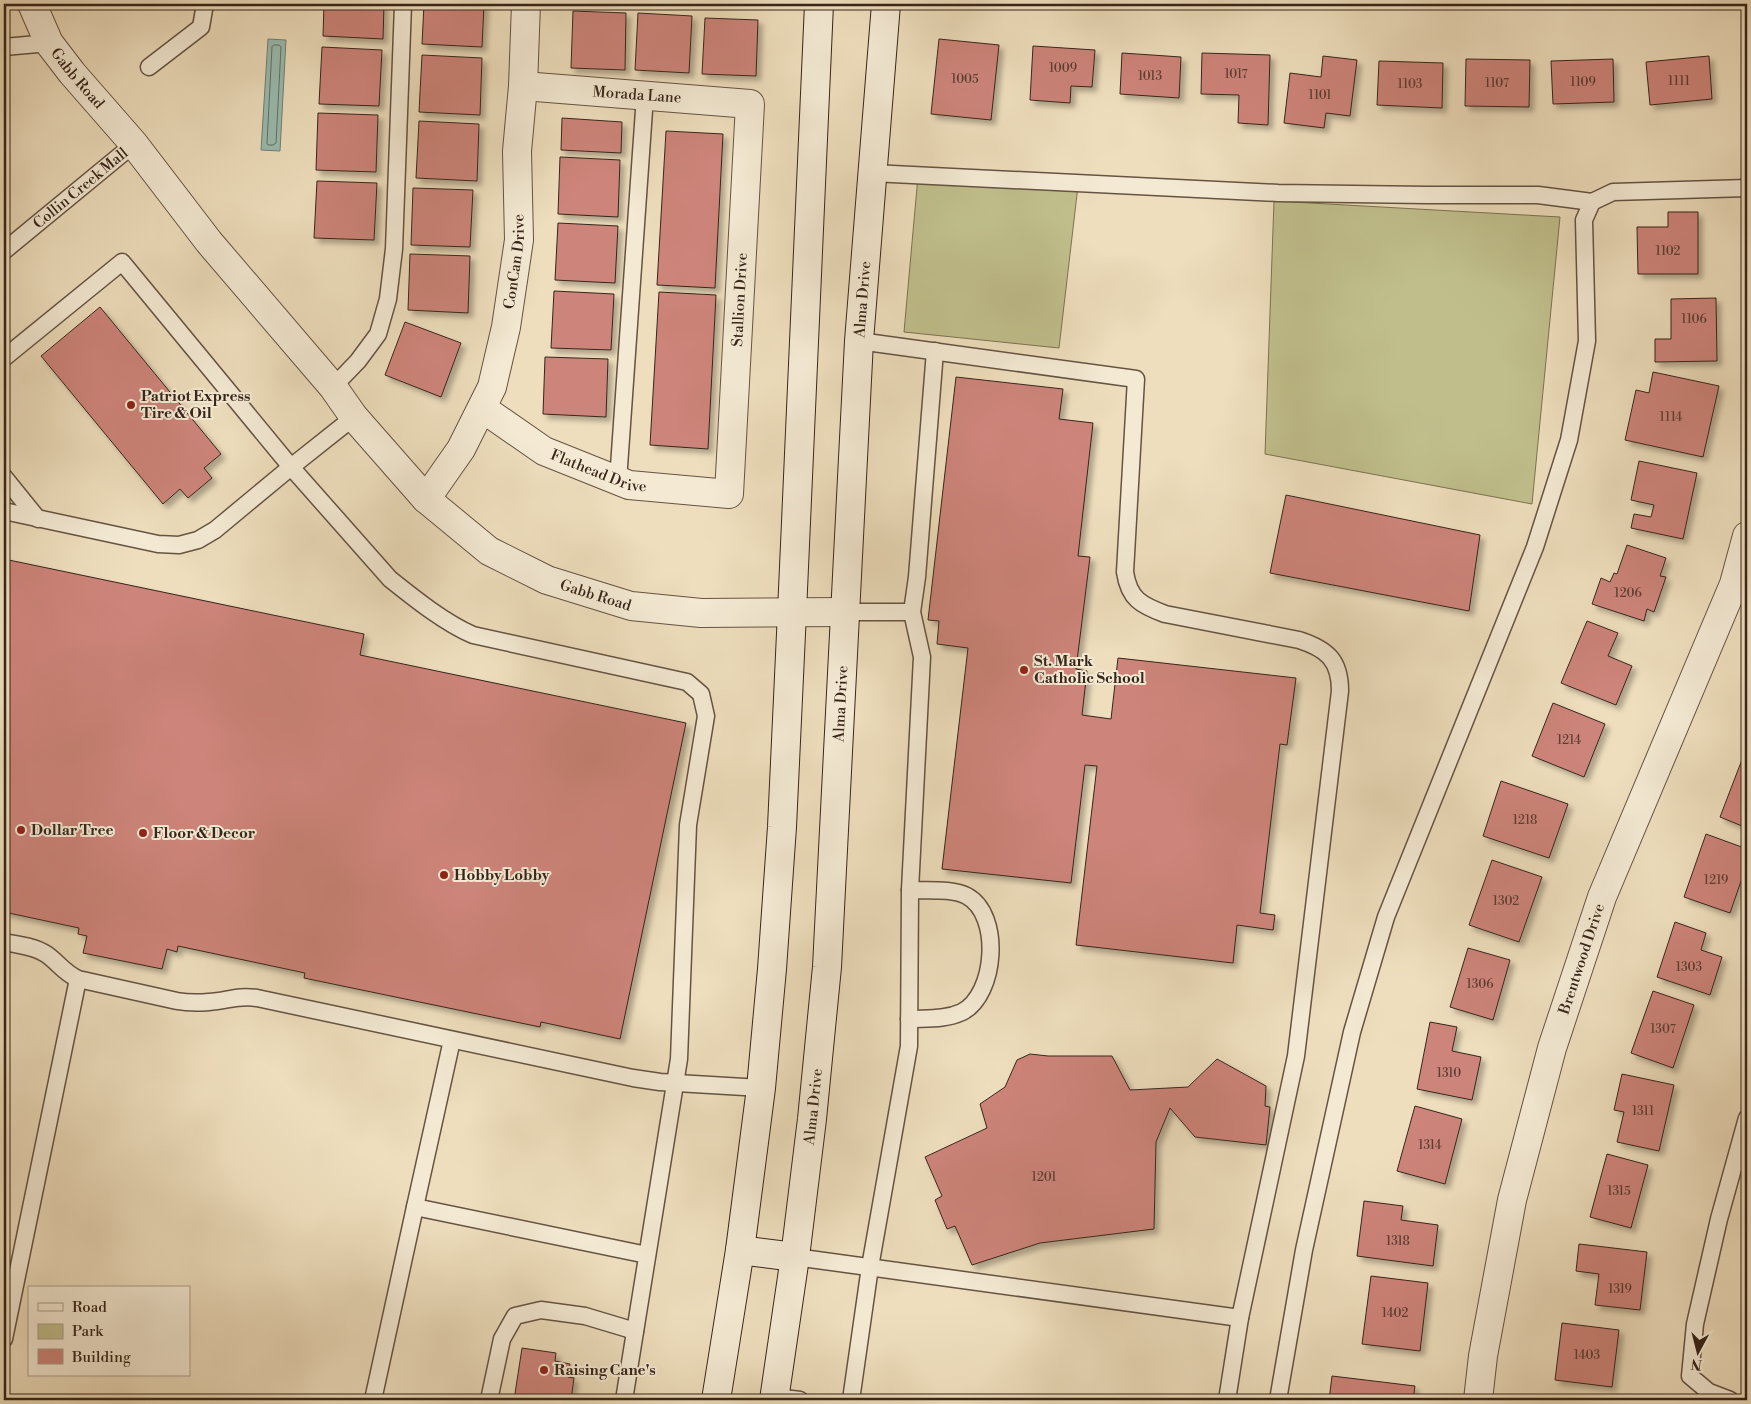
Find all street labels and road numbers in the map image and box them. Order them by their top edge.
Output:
street label: Gabb Road [47,44,109,113]
street label: Morada Lane [592,82,682,108]
street label: Collin Creek Mall [29,143,132,233]
street label: ConCan Drive [499,214,529,310]
street label: Stallion Drive [727,252,751,347]
street label: Alma Drive [850,260,875,339]
street label: Flathead Drive [548,445,647,496]
street label: Gabb Road [558,575,634,615]
street label: Alma Drive [829,665,852,743]
street label: Brentwood Drive [1554,901,1609,1018]
street label: Alma Drive [799,1067,826,1147]

